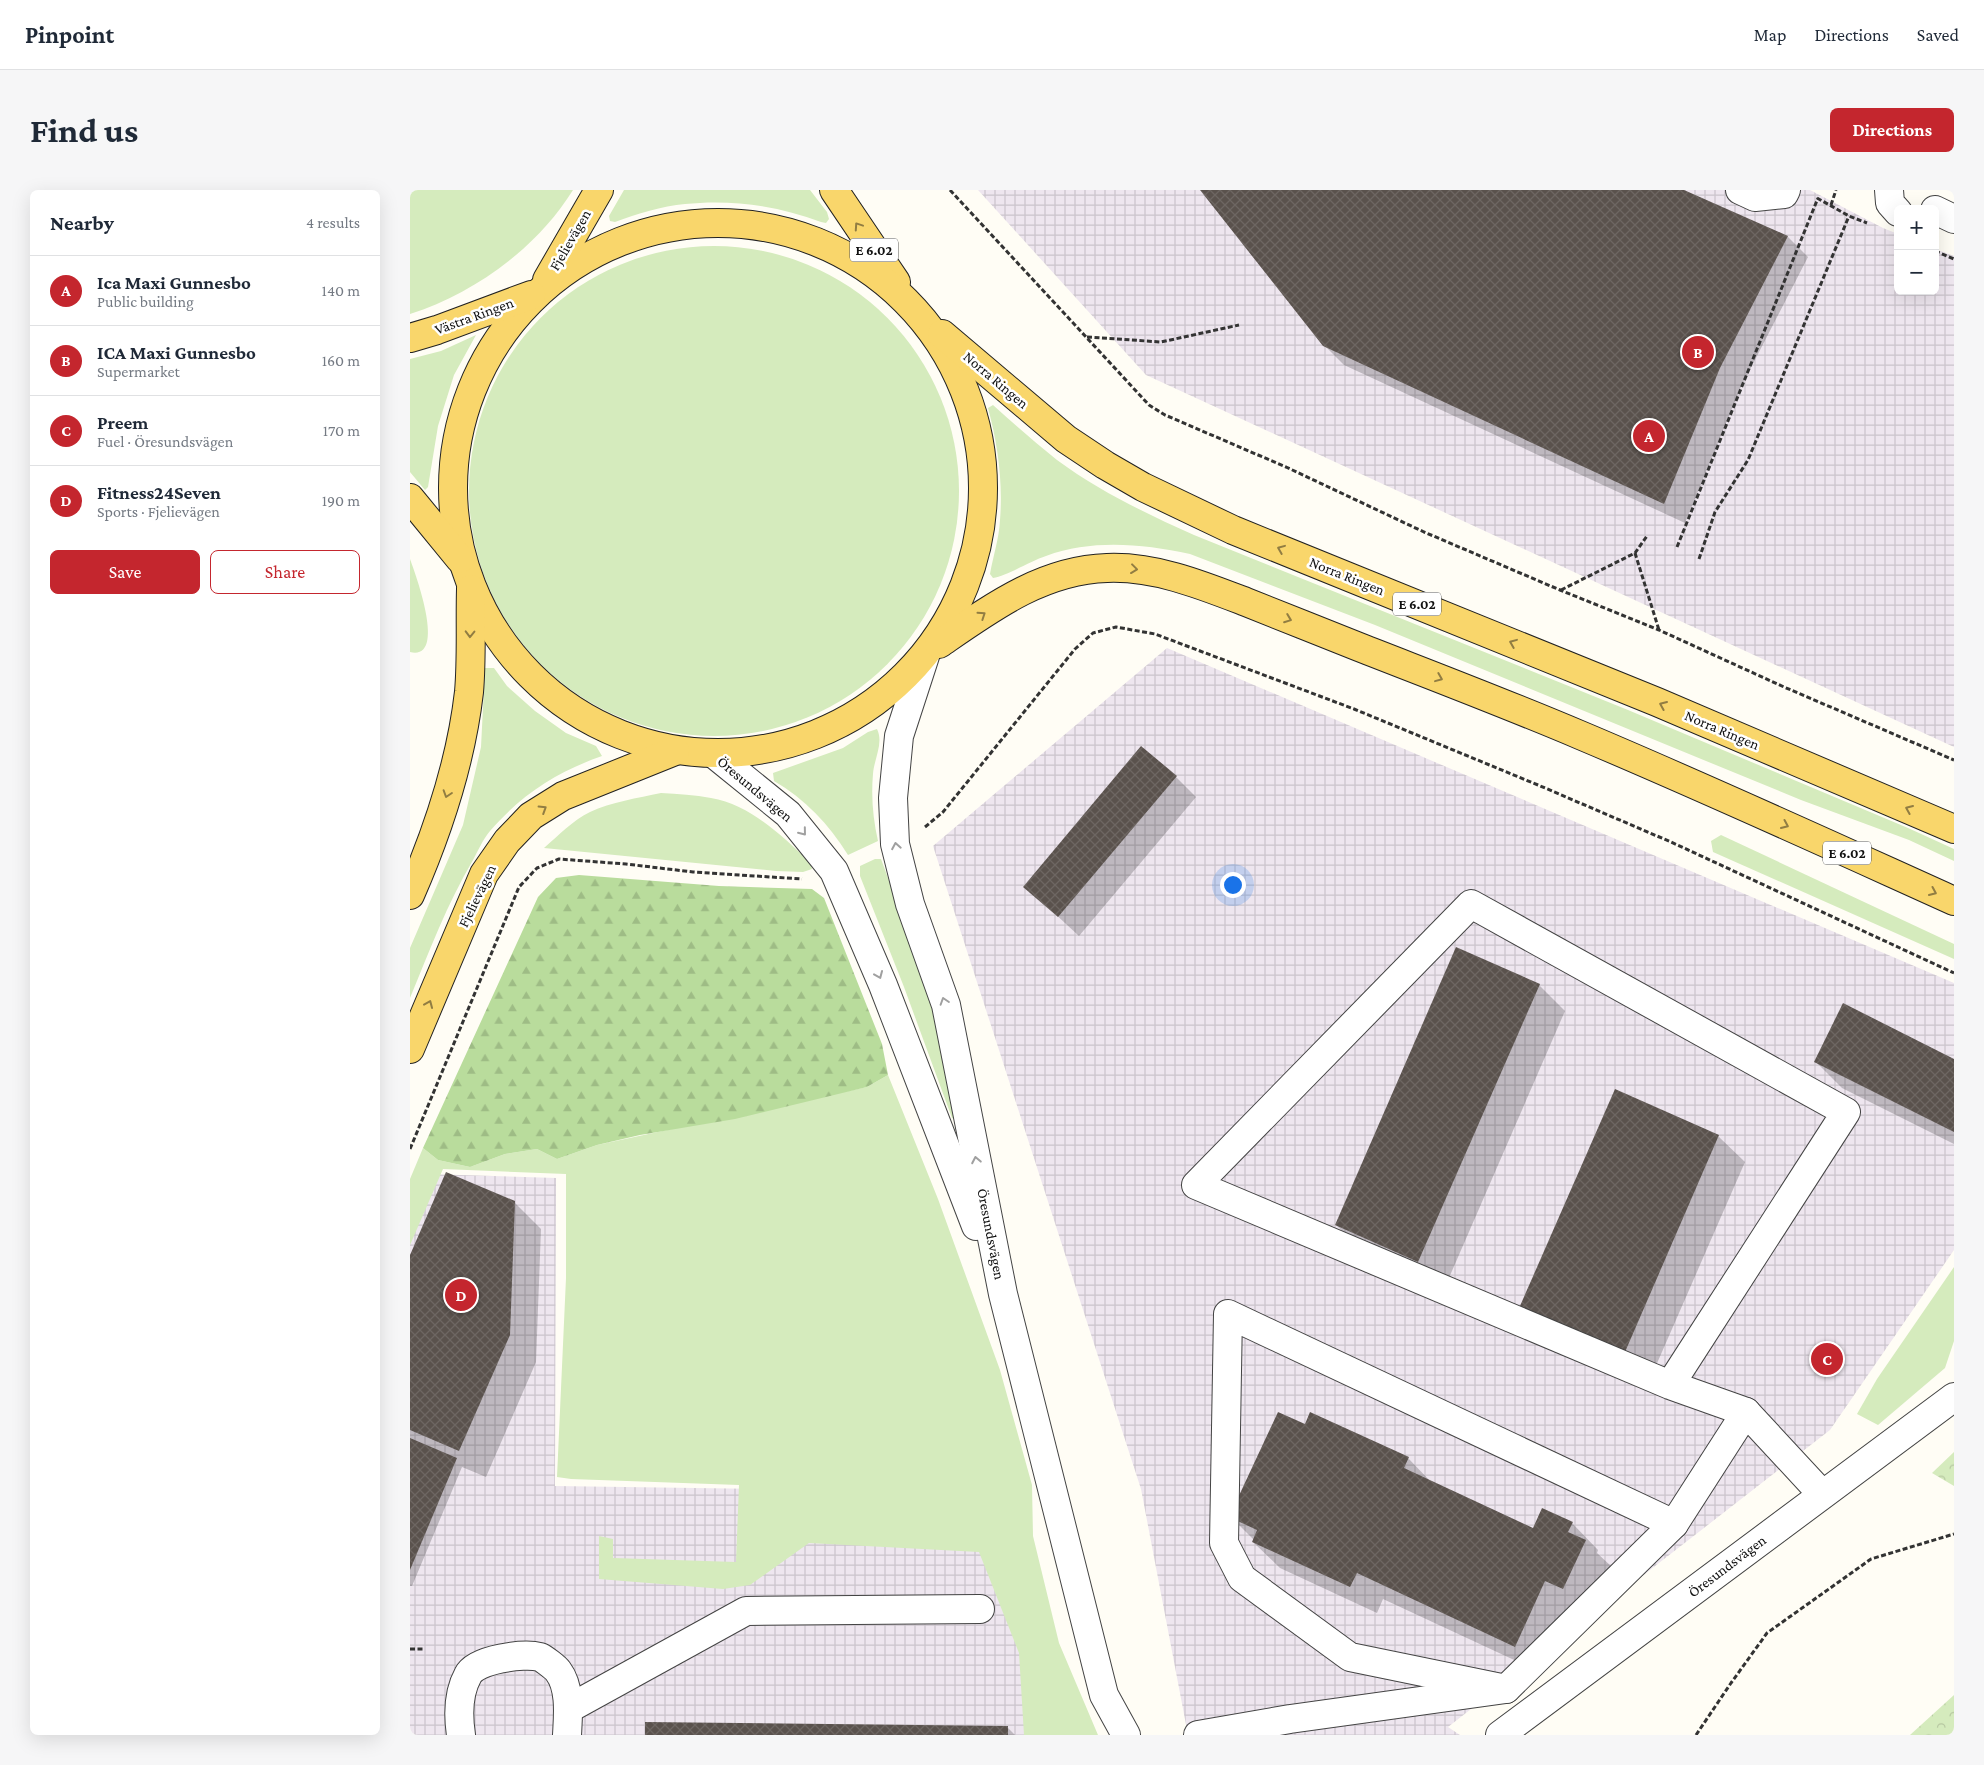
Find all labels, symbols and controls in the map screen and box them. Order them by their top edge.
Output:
text: Pinpoint [25,21,114,48]
text: Map [1754,25,1786,45]
text: Directions [1814,25,1889,45]
text: Saved [1917,25,1959,45]
button: Directions [1830,108,1954,152]
text: Find us [30,111,138,150]
map controls [1894,205,1939,295]
button: + [1894,205,1939,250]
street label: Fjelievägen [546,207,595,274]
text: Nearby [50,211,114,235]
text: 4 results [306,214,360,231]
one-way arrow [855,222,864,232]
road number: E 6.02 [850,238,898,262]
button: − [1894,250,1939,295]
text: Ica Maxi Gunnesbo [97,272,251,293]
text: A [61,282,71,299]
text: 140 m [322,282,360,299]
text: Public building [97,293,194,310]
street label: Västra Ringen [432,294,516,339]
pin: B [1682,333,1714,371]
text: ICA Maxi Gunnesbo [97,342,256,363]
street label: Norra Ringen [960,348,1032,412]
text: B [61,352,71,369]
text: 160 m [322,352,360,369]
text: Supermarket [97,363,180,380]
text: Preem [97,412,148,433]
pin: A [1633,417,1665,455]
text: C [61,422,71,439]
text: 170 m [323,422,360,439]
text: Fuel · Öresundsvägen [97,433,233,450]
text: Fitness24Seven [97,482,221,503]
text: D [60,492,72,509]
text: 190 m [322,492,360,509]
text: Sports · Fjelievägen [97,503,220,520]
one-way arrow [1277,545,1286,556]
button: Save [50,550,200,594]
button: Share [210,550,360,594]
street label: Norra Ringen [1307,554,1387,599]
one-way arrow [1130,563,1138,574]
road number: E 6.02 [1393,592,1441,616]
one-way arrow [977,611,986,621]
one-way arrow [1283,612,1292,623]
one-way arrow [465,630,475,638]
one-way arrow [1509,639,1518,649]
one-way arrow [1434,672,1443,683]
one-way arrow [1659,700,1668,711]
street label: Norra Ringen [1682,707,1762,754]
street label: Öresundsvägen [714,753,796,826]
one-way arrow [443,789,453,798]
one-way arrow [537,805,546,815]
one-way arrow [1906,805,1914,815]
one-way arrow [1780,818,1789,829]
one-way arrow [797,826,805,835]
one-way arrow [892,841,902,850]
road number: E 6.02 [1823,841,1871,864]
street label: Fjelievägen [455,862,500,930]
your location [1220,872,1246,898]
one-way arrow [1928,885,1937,896]
one-way arrow [873,970,883,978]
one-way arrow [940,997,950,1005]
one-way arrow [423,1000,433,1009]
one-way arrow [972,1156,982,1164]
street label: Öresundsvägen [973,1187,1008,1281]
pin: D [445,1276,477,1314]
pin: C [1811,1340,1843,1378]
street label: Öresundsvägen [1685,1532,1769,1601]

